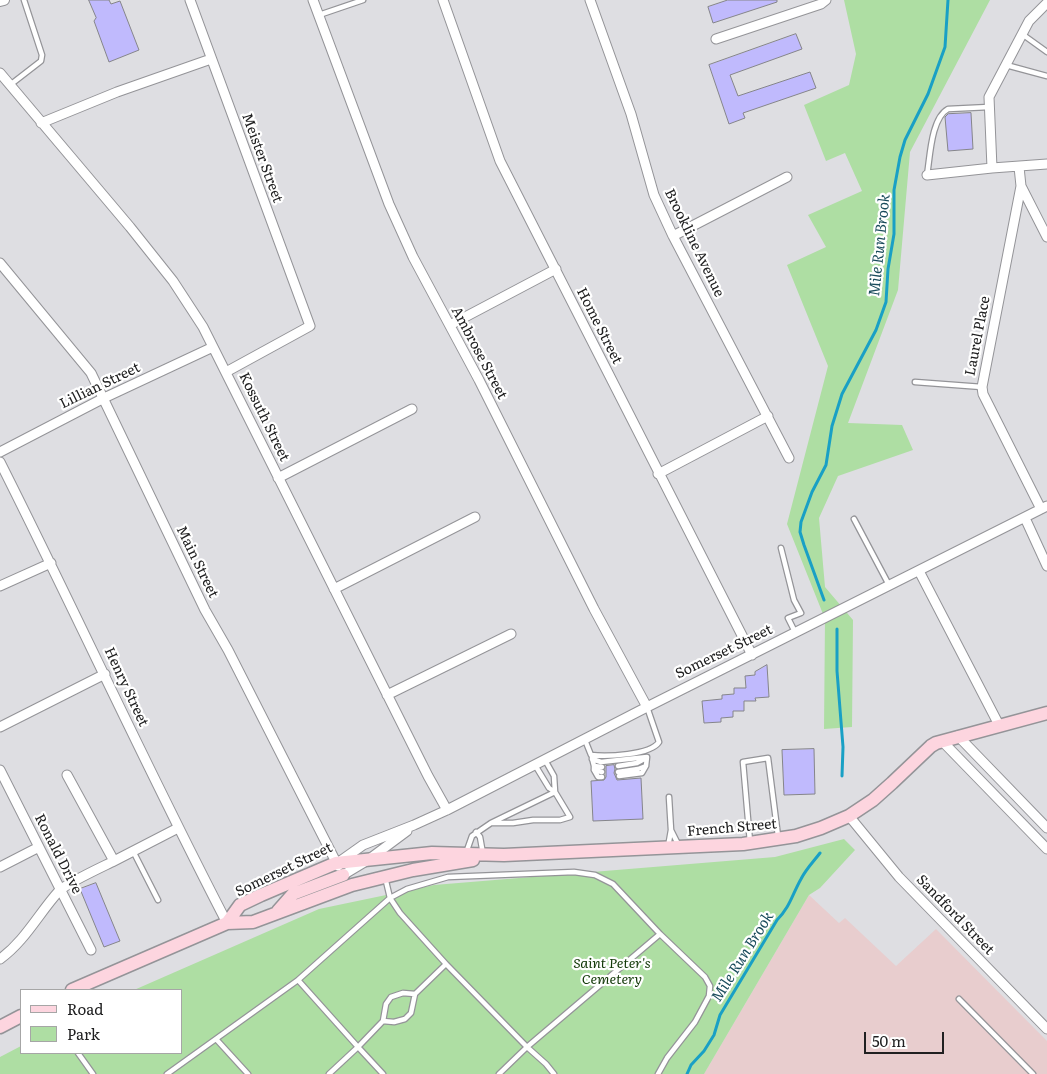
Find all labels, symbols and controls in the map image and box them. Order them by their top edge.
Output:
street label: Meister Street [238,111,286,205]
street label: Brookline Avenue [661,186,727,300]
water label: Mile Run Brook [866,193,894,297]
street label: Home Street [573,285,625,367]
street label: Laurel Place [962,295,994,377]
street label: Ambrose Street [448,304,510,402]
street label: Lillian Street [57,359,143,413]
street label: Kossuth Street [235,370,293,464]
street label: Main Street [172,523,222,601]
street label: Somerset Street [673,621,775,683]
street label: Henry Street [100,645,152,729]
street label: Ronald Drive [31,811,85,897]
street label: French Street [686,816,778,840]
street label: Somerset Street [233,839,335,901]
street label: Sandford Street [913,872,997,958]
water label: Mile Run Brook [708,909,778,1005]
park label: Saint Peter's Cemetery [573,956,651,989]
legend [20,989,182,1054]
text: Road [67,997,103,1020]
text: Park [67,1022,100,1045]
scale bar [867,1022,947,1054]
text: 50 m [872,1029,906,1052]

